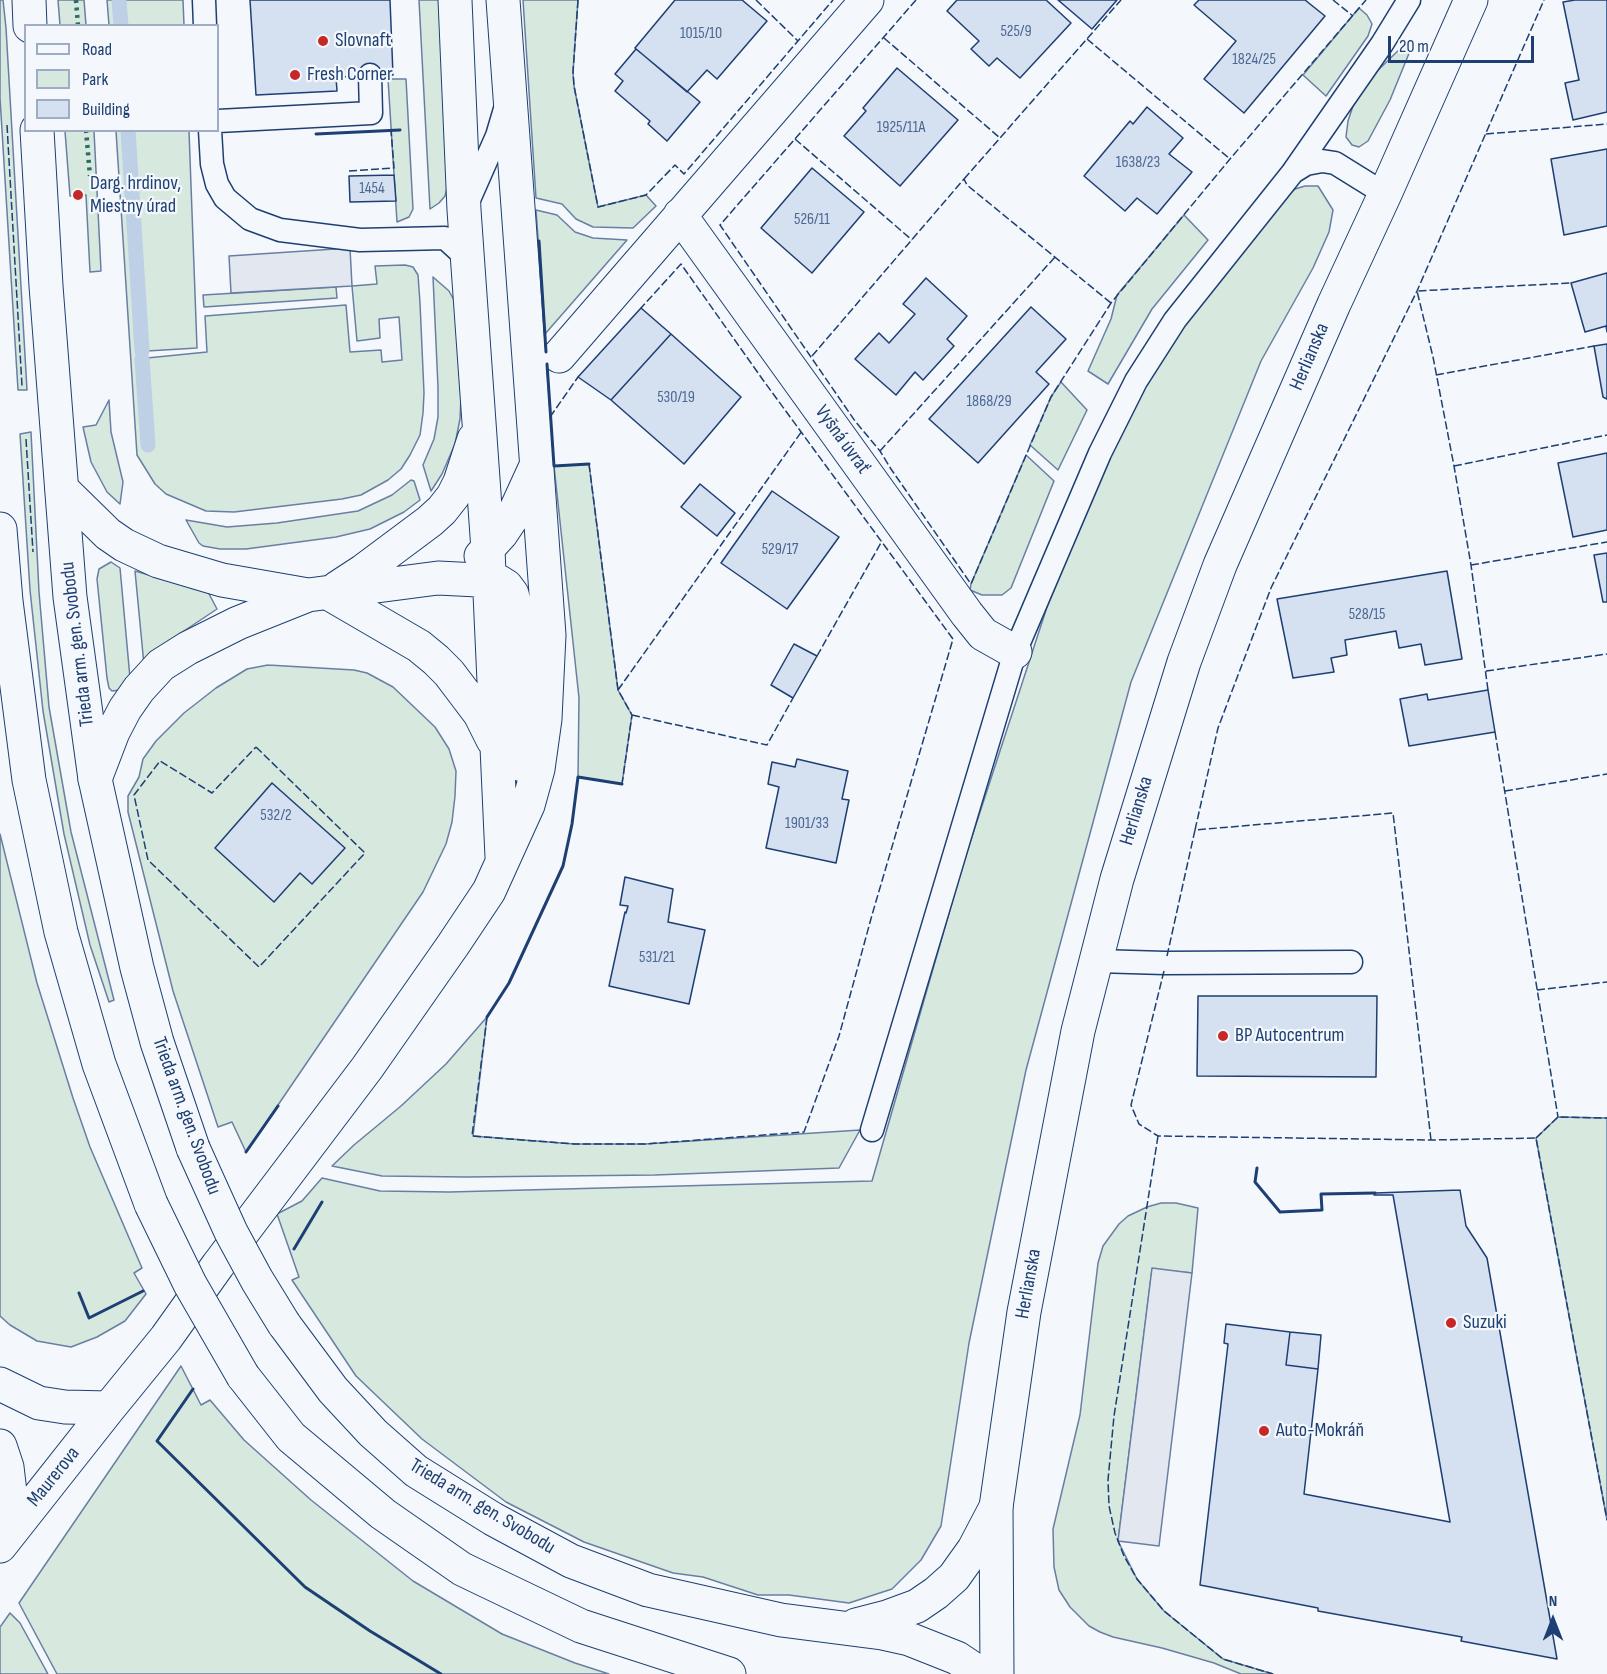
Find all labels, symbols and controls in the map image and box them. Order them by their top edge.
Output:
house number: 525/9 [1000,22,1032,42]
legend [24,24,219,132]
house number: 1015/10 [680,24,722,44]
scale bar [1391,24,1536,62]
place label: Slovnaft [335,29,391,53]
marker: Slovnaft [316,34,330,48]
text: 20 m [1399,36,1429,57]
text: Road [82,39,112,60]
house number: 1824/25 [1232,50,1276,70]
place label: Fresh Corner [307,63,393,87]
marker: Fresh Corner [288,68,302,82]
text: Park [82,69,108,90]
text: Building [82,99,130,120]
house number: 1925/11A [877,118,925,138]
house number: 1638/23 [1116,153,1160,173]
place label: Darg. hrdinov, Miestny úrad [90,172,181,219]
house number: 1454 [359,179,385,199]
marker: Darg. hrdinov, Miestny úrad [71,188,85,202]
house number: 526/11 [794,210,830,230]
street label: Herlianska [1285,320,1335,394]
house number: 530/19 [657,388,695,408]
house number: 1868/29 [967,392,1011,412]
street label: Vyšná úvrať [809,401,875,479]
house number: 529/17 [762,540,798,560]
street label: Trieda arm. gen. Svobodu [56,560,100,728]
house number: 528/15 [1349,605,1385,625]
street label: Herlianska [1115,774,1159,848]
house number: 532/2 [260,806,292,826]
house number: 1901/33 [785,814,829,834]
house number: 531/21 [639,948,675,968]
place label: BP Autocentrum [1235,1024,1344,1048]
marker: BP Autocentrum [1216,1029,1230,1043]
street label: Trieda arm. gen. Svobodu [146,1034,226,1198]
street label: Herlianska [1011,1247,1047,1321]
place label: Suzuki [1463,1311,1507,1335]
marker: Suzuki [1444,1316,1458,1330]
place label: Auto-Mokráň [1276,1419,1364,1443]
marker: Auto-Mokráň [1257,1424,1271,1438]
street label: Maurerova [23,1442,85,1512]
street label: Trieda arm. gen. Svobodu [405,1454,559,1560]
north arrow [1523,1590,1583,1650]
text: N [1549,1592,1557,1611]

